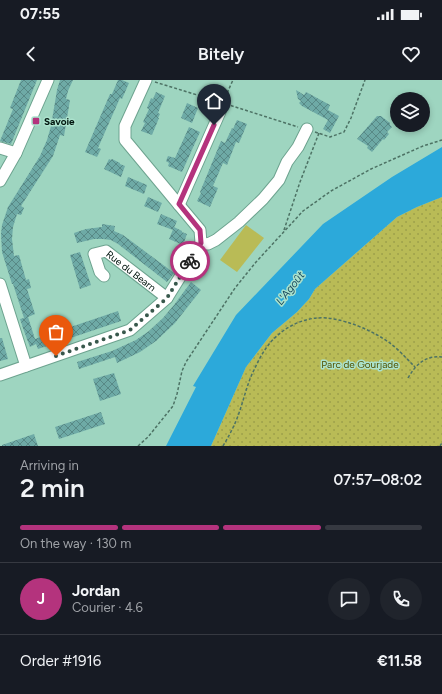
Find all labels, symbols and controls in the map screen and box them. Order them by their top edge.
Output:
text: 07:55 [20,5,60,23]
icon: back [20,43,42,65]
text: Bitely [198,43,244,65]
icon: heart [400,43,422,65]
pin [197,84,231,125]
icon: home [203,90,225,112]
map controls [390,92,430,132]
button: layers [390,92,430,132]
place label: Savoie [44,115,75,128]
marker: Savoie [31,116,41,126]
courier [170,241,210,281]
street label: Rue du Bearn [104,248,159,294]
icon: bike [179,250,201,272]
water label: L'Agoût [273,269,308,308]
pin [39,315,73,356]
icon: bag [45,321,67,343]
park label: Parc de Gourjade [321,358,399,371]
text: Arriving in [20,458,79,473]
text: 07:57–08:02 [333,471,422,489]
text: 2 min [20,472,85,504]
text: On the way · 130 m [20,536,131,551]
button: chat [328,578,370,620]
button: phone [380,578,422,620]
text: Jordan [72,582,120,600]
text: J [37,590,45,608]
text: Courier · 4.6 [72,600,143,615]
text: Order #1916 [20,652,101,670]
text: €11.58 [377,652,422,670]

